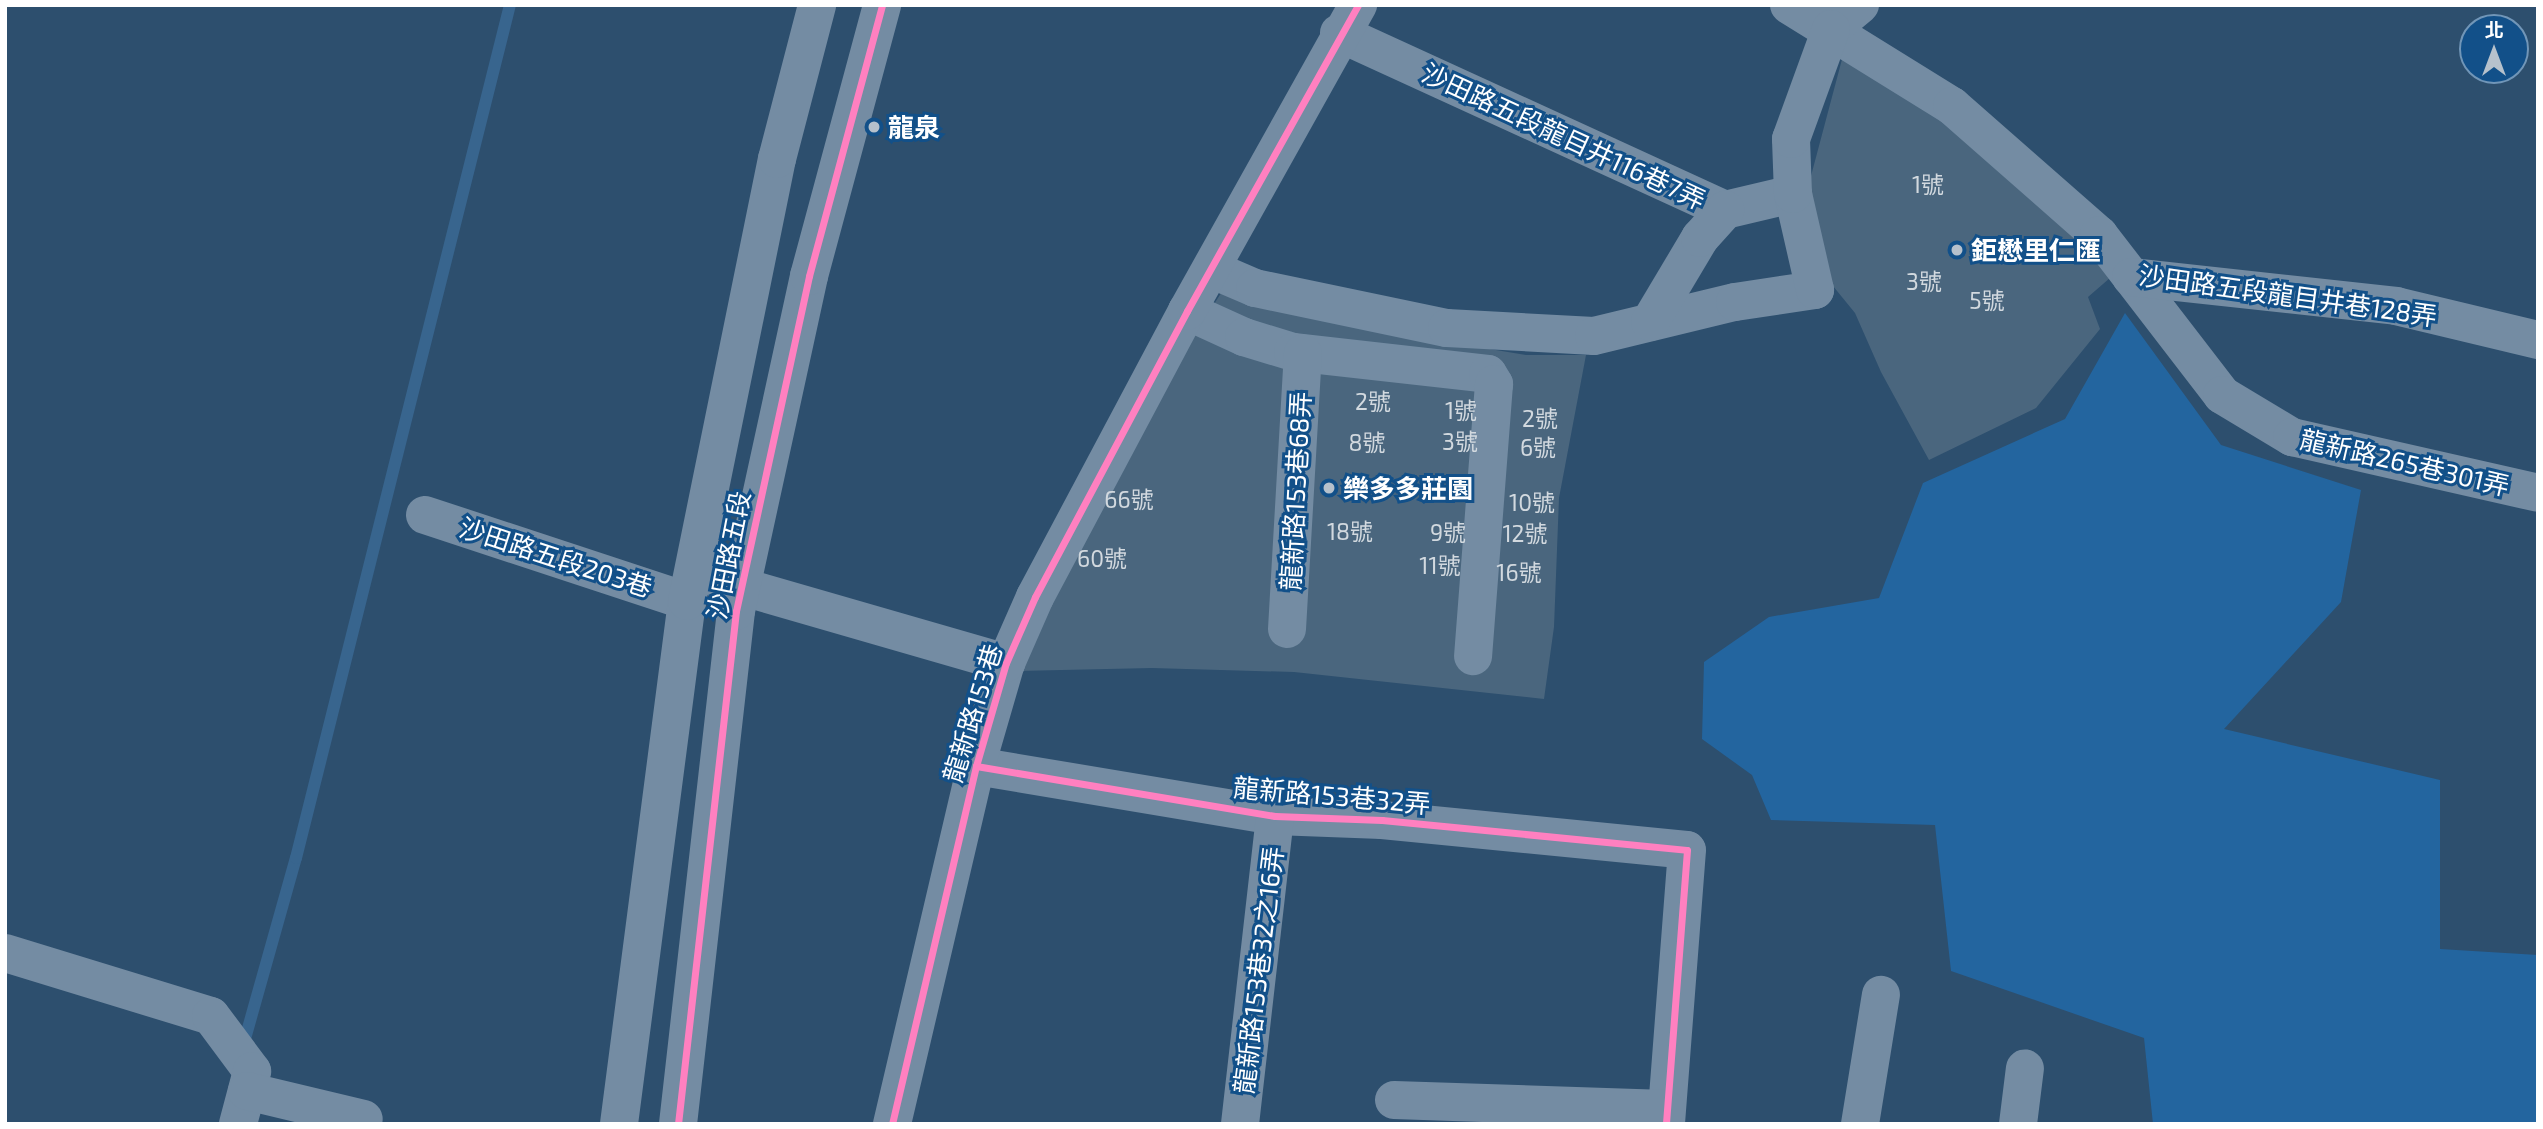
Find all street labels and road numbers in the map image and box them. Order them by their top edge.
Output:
street label: 沙田路五段龍目井116巷7弄 [1417,57,1711,215]
street label: 沙田路五段龍目井巷128弄 [2137,259,2439,331]
street label: 龍新路153巷68弄 [1274,391,1316,591]
street label: 龍新路265巷301弄 [2297,423,2513,501]
street label: 沙田路五段 [700,488,756,622]
street label: 沙田路五段203巷 [456,511,656,603]
street label: 龍新路153巷 [936,640,1008,786]
street label: 龍新路153巷32弄 [1232,771,1432,819]
street label: 龍新路153巷32之16弄 [1227,845,1289,1095]

